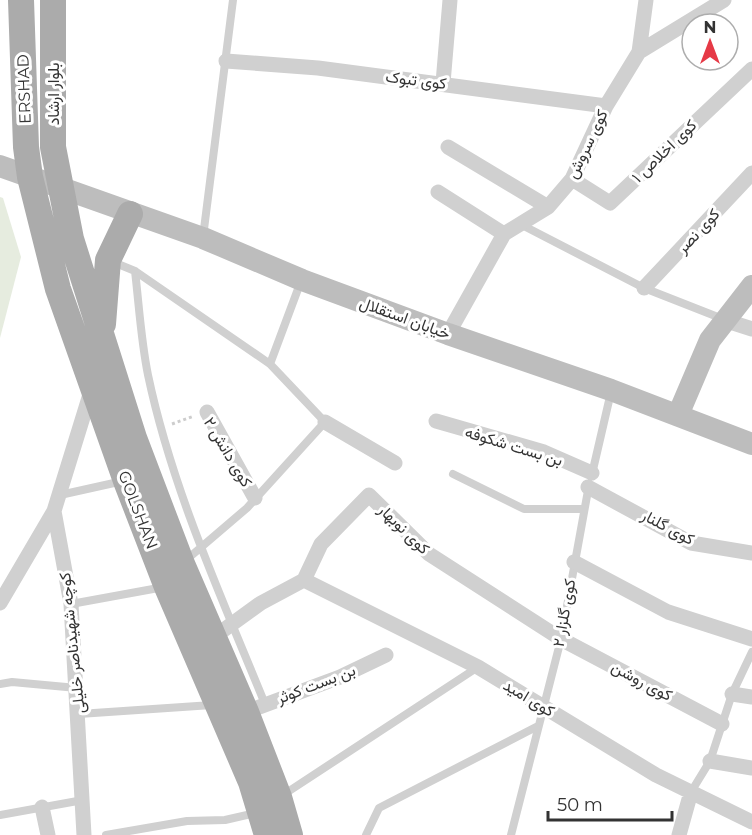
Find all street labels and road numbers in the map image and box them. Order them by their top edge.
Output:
street label: ERSHAD [13,54,35,124]
street label: بلوار ارشاد [44,63,64,125]
street label: کوی تبوک [384,67,448,94]
street label: کوی سروش [562,106,613,182]
street label: کوی اخلاص ۱ [628,115,701,187]
street label: کوی نصر [672,205,724,259]
street label: خیابان استقلال [357,293,453,343]
street label: کوی دانش ۲ [199,414,256,491]
street label: بن بست شکوفه [463,422,565,471]
street label: GOLSHAN [114,468,162,552]
street label: کوی نوبهار [373,499,434,559]
street label: کوی گلنار [637,505,698,550]
street label: کوچه شهیدناصر خلیلی [55,571,91,715]
street label: کوی گلزار ۲ [549,578,580,649]
street label: کوی روشن [608,657,676,706]
street label: بن بست کوثر [273,660,359,709]
street label: کوی امید [499,675,558,721]

